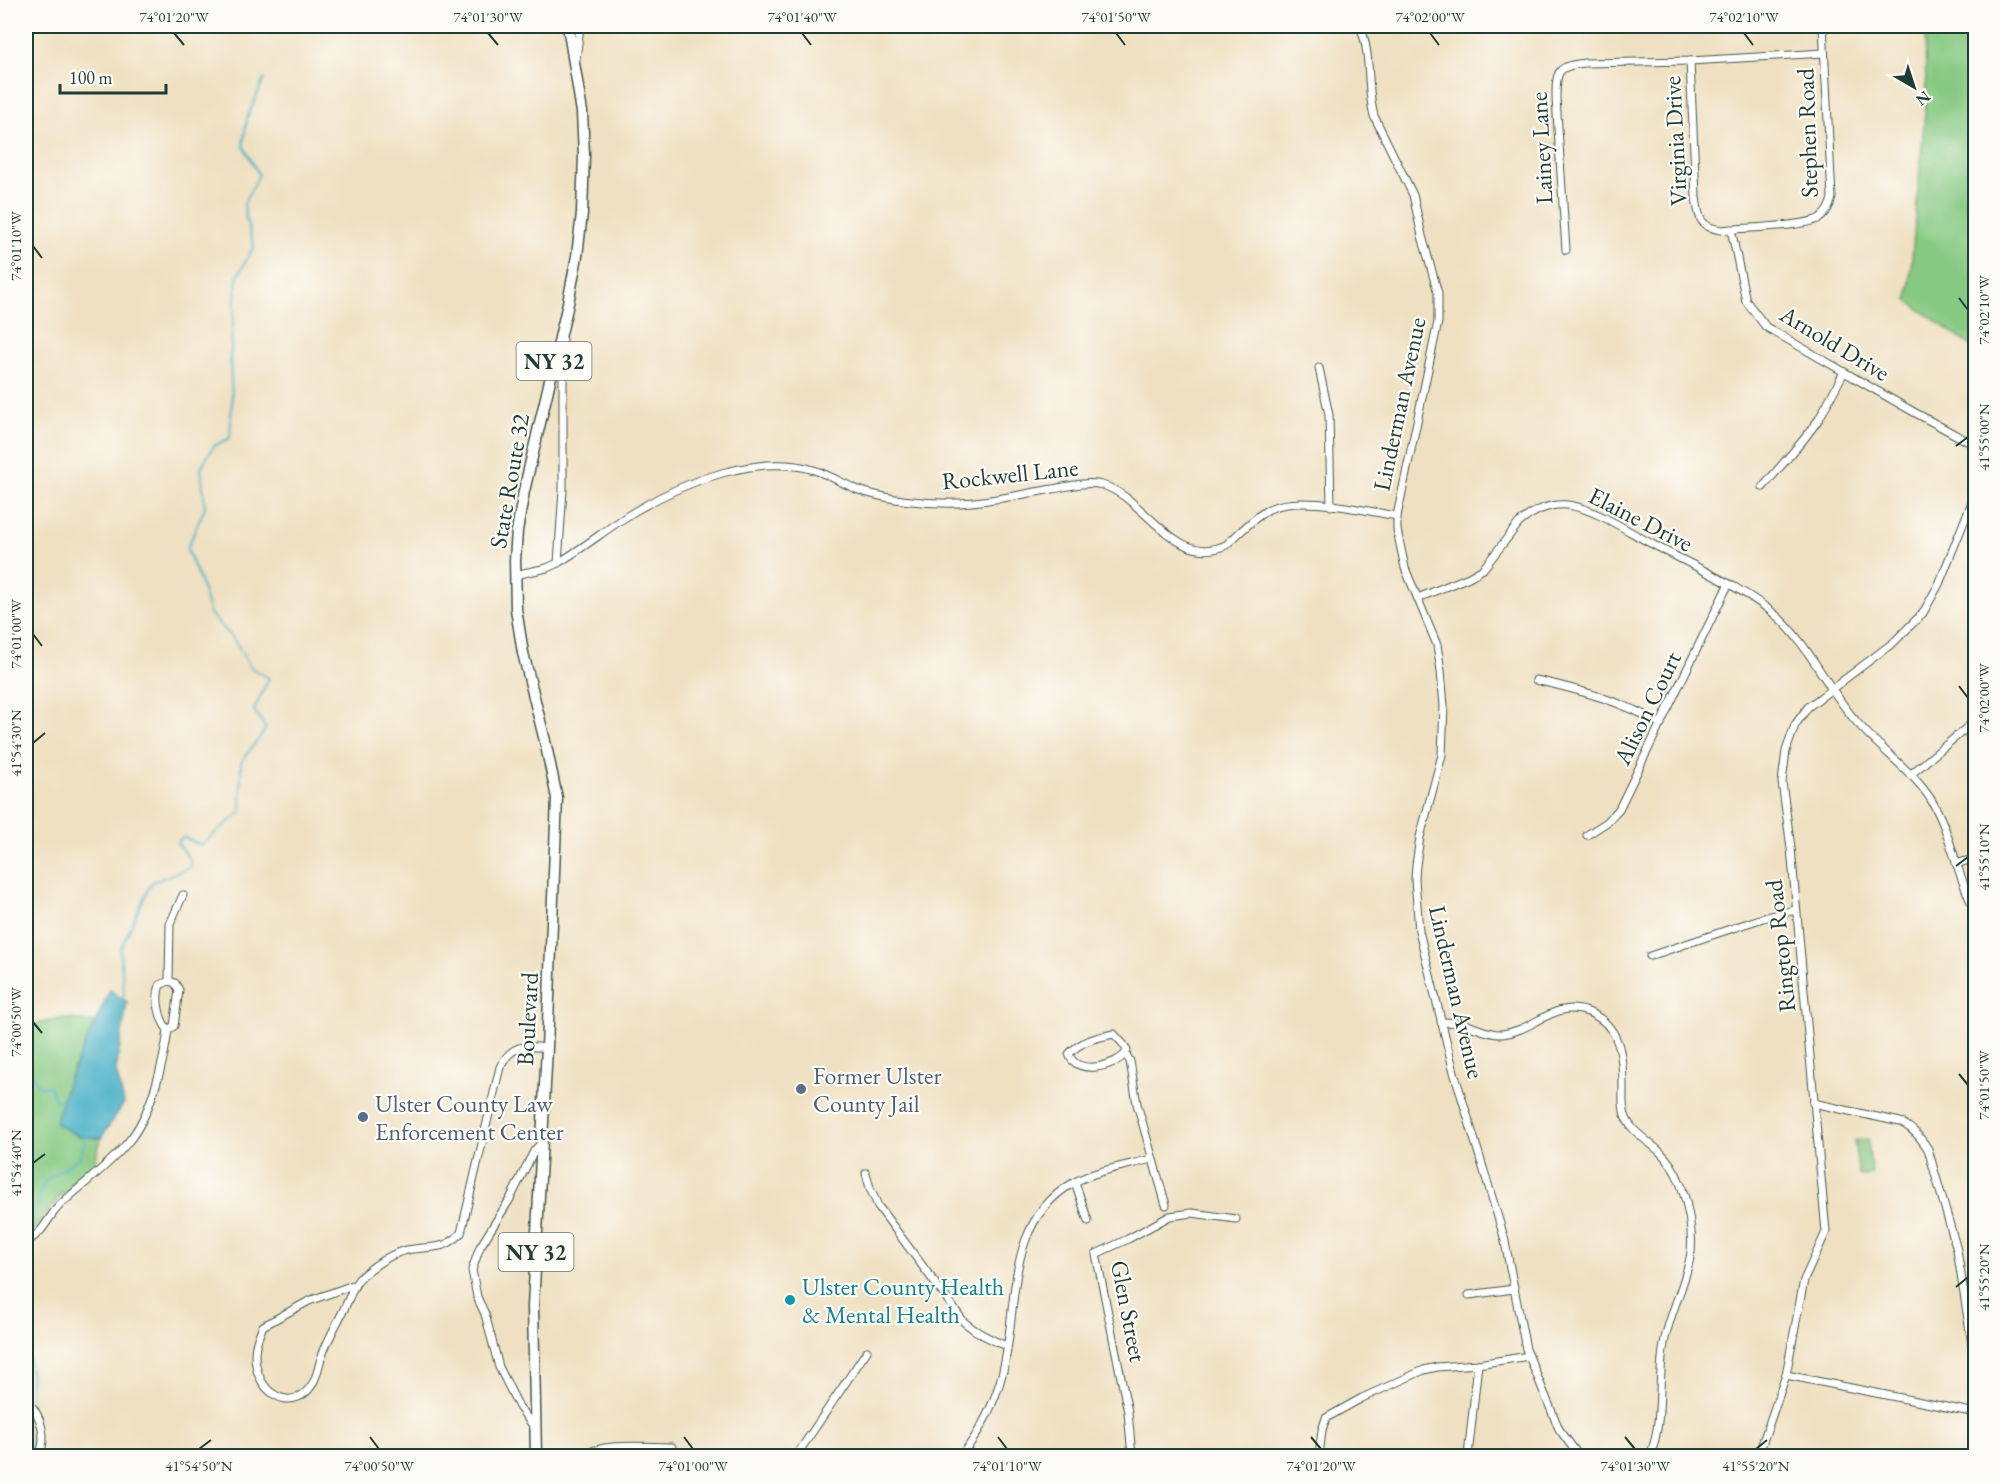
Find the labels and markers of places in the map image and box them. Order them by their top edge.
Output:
place label: Former Ulster County Jail [813,1060,941,1119]
marker: Former Ulster County Jail [794,1082,808,1096]
place label: Ulster County Law Enforcement Center [375,1088,564,1147]
marker: Ulster County Law Enforcement Center [356,1110,370,1124]
place label: Ulster County Health & Mental Health [802,1271,1004,1330]
marker: Ulster County Health & Mental Health [783,1293,797,1307]

